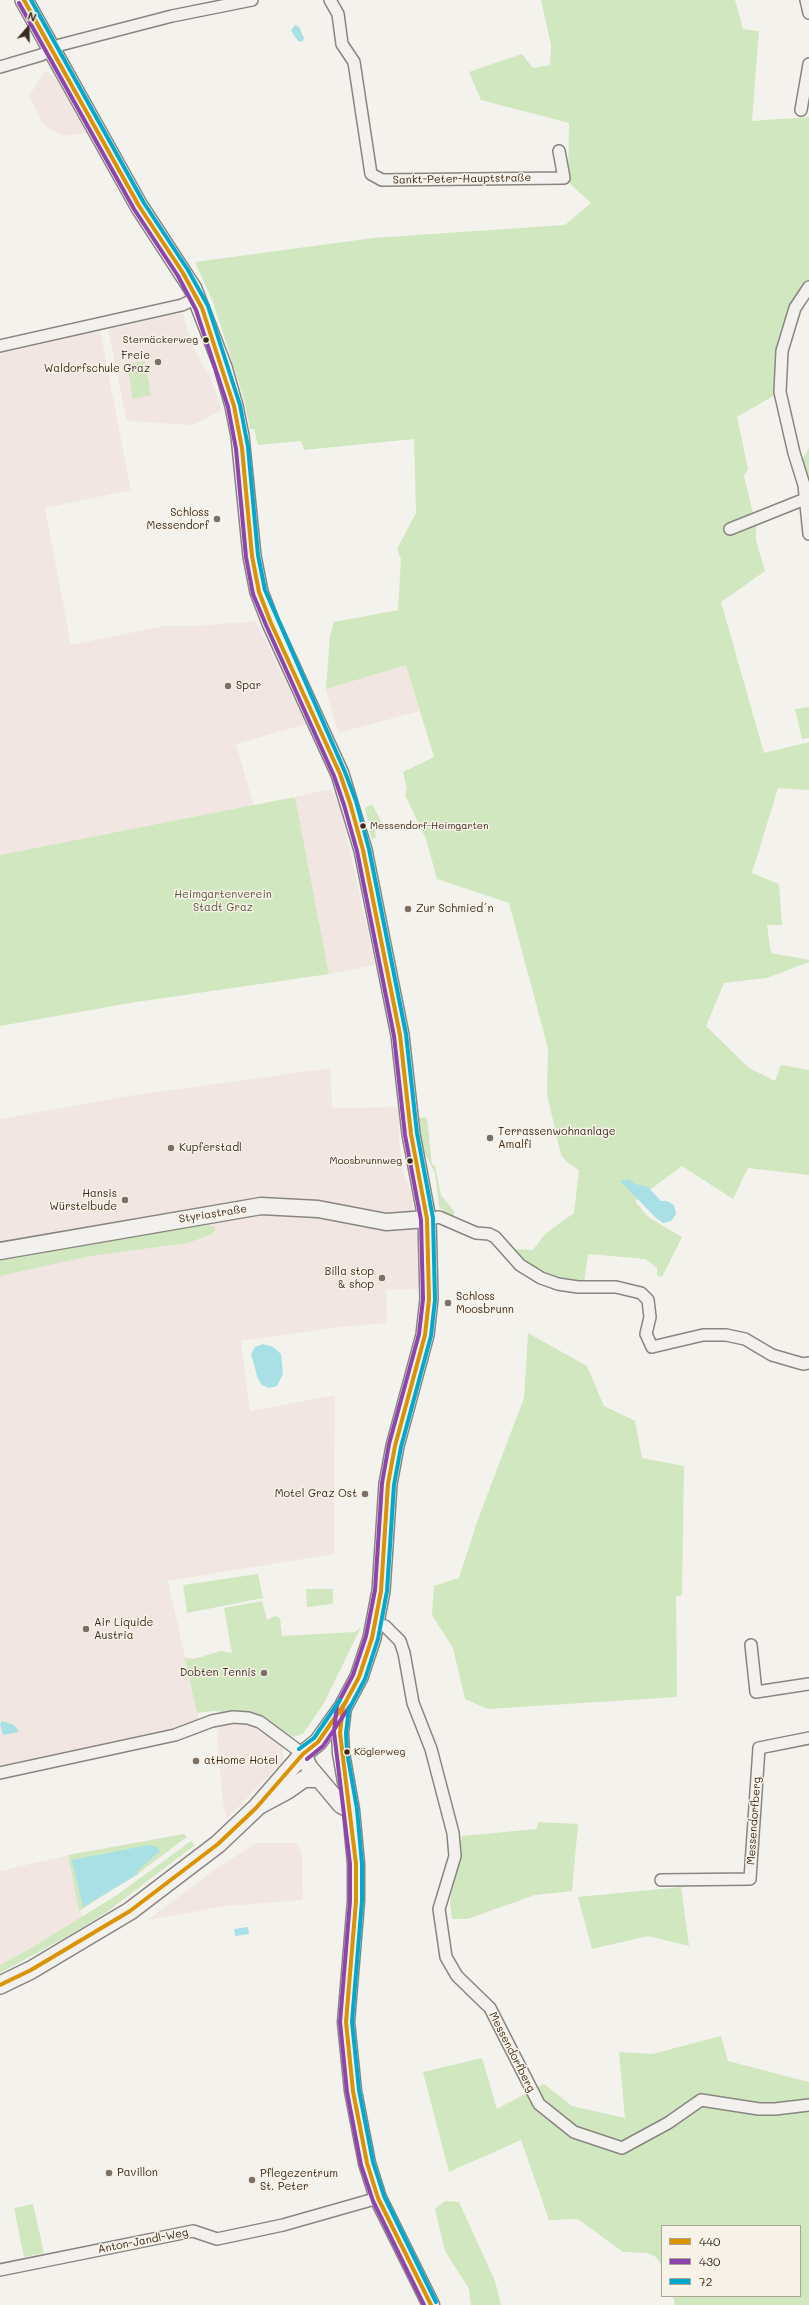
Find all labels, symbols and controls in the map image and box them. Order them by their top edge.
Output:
north arrow [8,8,48,48]
text: N [26,8,39,25]
street label: Sankt-Peter-Hauptstraße [393,171,531,187]
place label: Sternäckerweg [123,334,198,346]
marker: Sternäckerweg [201,335,211,345]
place label: Freie Waldorfschule Graz [44,349,150,375]
marker: Freie Waldorfschule Graz [153,357,163,367]
place label: Schloss Messendorf [147,506,209,532]
marker: Schloss Messendorf [212,514,222,524]
place label: Spar [236,679,261,693]
marker: Spar [223,681,233,691]
place label: Messendorf-Heimgarten [370,820,489,832]
marker: Messendorf-Heimgarten [358,821,368,831]
park label: Heimgartenverein Stadt Graz [174,888,272,914]
place label: Zur Schmied´n [416,902,493,916]
marker: Zur Schmied´n [403,904,413,914]
place label: Terrassenwohnanlage Amalfi [498,1125,616,1151]
marker: Terrassenwohnanlage Amalfi [485,1133,495,1143]
place label: Kupferstadl [179,1141,242,1155]
marker: Kupferstadl [166,1143,176,1153]
place label: Moosbrunnweg [330,1155,402,1167]
marker: Moosbrunnweg [405,1156,415,1166]
place label: Hansis Würstelbude [49,1187,117,1213]
marker: Hansis Würstelbude [120,1195,130,1205]
street label: Styriastraße [178,1202,248,1226]
place label: Billa stop & shop [324,1265,374,1291]
marker: Billa stop & shop [377,1273,387,1283]
place label: Schloss Moosbrunn [456,1290,514,1316]
marker: Schloss Moosbrunn [443,1298,453,1308]
place label: Motel Graz Ost [275,1487,357,1501]
marker: Motel Graz Ost [360,1489,370,1499]
place label: Air Liquide Austria [94,1616,153,1642]
marker: Air Liquide Austria [81,1624,91,1634]
place label: Dobten Tennis [180,1666,256,1680]
marker: Dobten Tennis [259,1668,269,1678]
place label: Köglerweg [354,1746,405,1758]
marker: Köglerweg [342,1747,352,1757]
place label: atHome Hotel [204,1754,278,1768]
marker: atHome Hotel [191,1756,201,1766]
street label: Messendorfberg [744,1777,764,1865]
street label: Messendorfberg [486,2010,538,2094]
place label: Pavillon [117,2166,158,2180]
place label: Pflegezentrum St. Peter [260,2167,338,2193]
marker: Pavillon [104,2168,114,2178]
marker: Pflegezentrum St. Peter [247,2175,257,2185]
legend [661,2225,801,2297]
street label: Anton-Jandl-Weg [97,2226,189,2256]
text: 440 [699,2233,721,2249]
text: 430 [699,2253,720,2269]
text: 72 [699,2273,712,2289]

